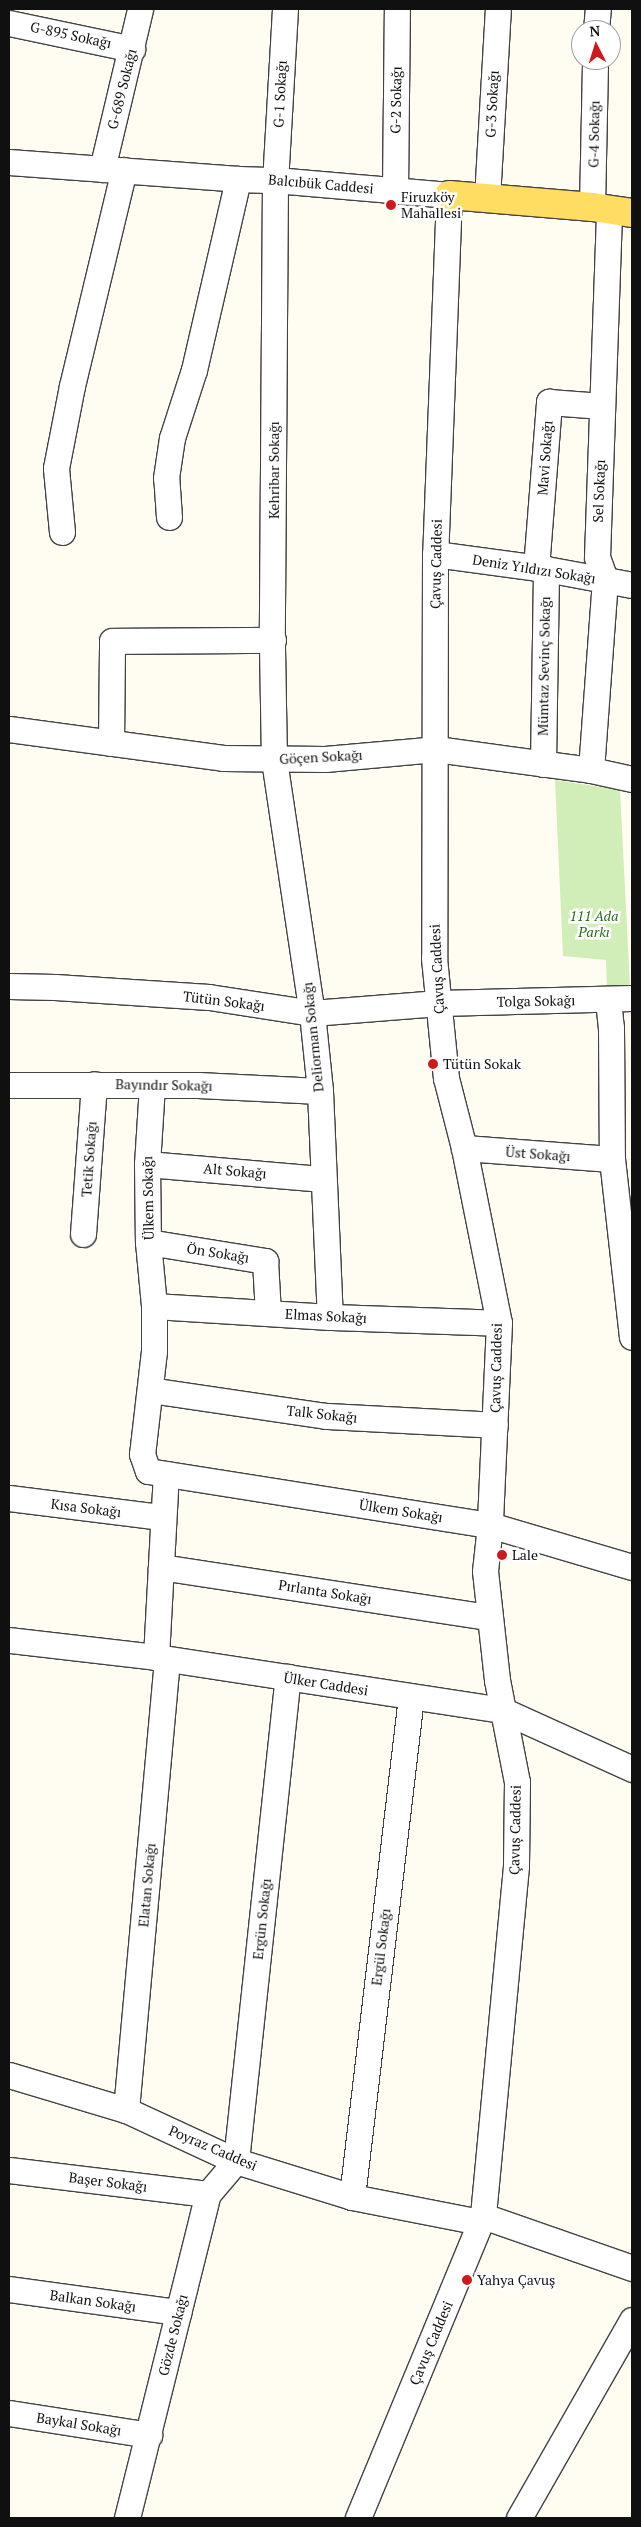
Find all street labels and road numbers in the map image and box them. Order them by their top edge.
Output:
street label: G-895 Sokağı [29,18,113,52]
street label: G-689 Sokağı [104,47,140,131]
street label: G-1 Sokağı [270,60,290,128]
street label: G-2 Sokağı [387,66,405,134]
street label: G-3 Sokağı [482,70,502,138]
street label: G-4 Sokağı [585,100,603,168]
street label: Balcıbük Caddesi [268,171,374,197]
street label: Mavi Sokağı [534,420,556,496]
street label: Kehribar Sokağı [266,421,282,519]
street label: Sel Sokağı [590,459,608,523]
street label: Çavuş Caddesi [427,519,445,609]
street label: Deniz Yıldızı Sokağı [471,551,597,587]
street label: Mümtaz Sevinç Sokağı [534,596,554,736]
street label: Göçen Sokağı [279,746,363,768]
street label: Çavuş Caddesi [426,924,448,1014]
street label: Deliorman Sokağı [299,981,327,1093]
street label: Tütün Sokağı [182,988,266,1014]
street label: Tolga Sokağı [497,992,575,1010]
street label: Bayındır Sokağı [115,1076,213,1094]
street label: Tetik Sokağı [78,1121,100,1197]
street label: Üst Sokağı [505,1143,571,1165]
street label: Ülkem Sokağı [139,1156,157,1240]
street label: Alt Sokağı [203,1160,267,1182]
street label: Ön Sokağı [185,1240,251,1266]
street label: Elmas Sokağı [285,1305,367,1327]
street label: Çavuş Caddesi [487,1323,505,1413]
street label: Talk Sokağı [286,1402,358,1426]
street label: Kısa Sokağı [50,1495,122,1521]
street label: Ülkem Sokağı [358,1496,444,1526]
street label: Pırlanta Sokağı [277,1576,373,1608]
street label: Ülker Caddesi [282,1669,370,1699]
street label: Çavuş Caddesi [506,1785,524,1875]
street label: Elatan Sokağı [135,1842,159,1928]
street label: Ergün Sokağı [249,1877,275,1961]
street label: Ergül Sokağı [368,1907,394,1987]
street label: Poyraz Caddesi [166,2122,260,2174]
street label: Başer Sokağı [68,2169,148,2195]
street label: Balkan Sokağı [49,2287,137,2315]
street label: Gözde Sokağı [155,2293,191,2377]
street label: Çavuş Caddesi [406,2298,456,2388]
street label: Baykal Sokağı [35,2409,123,2439]

